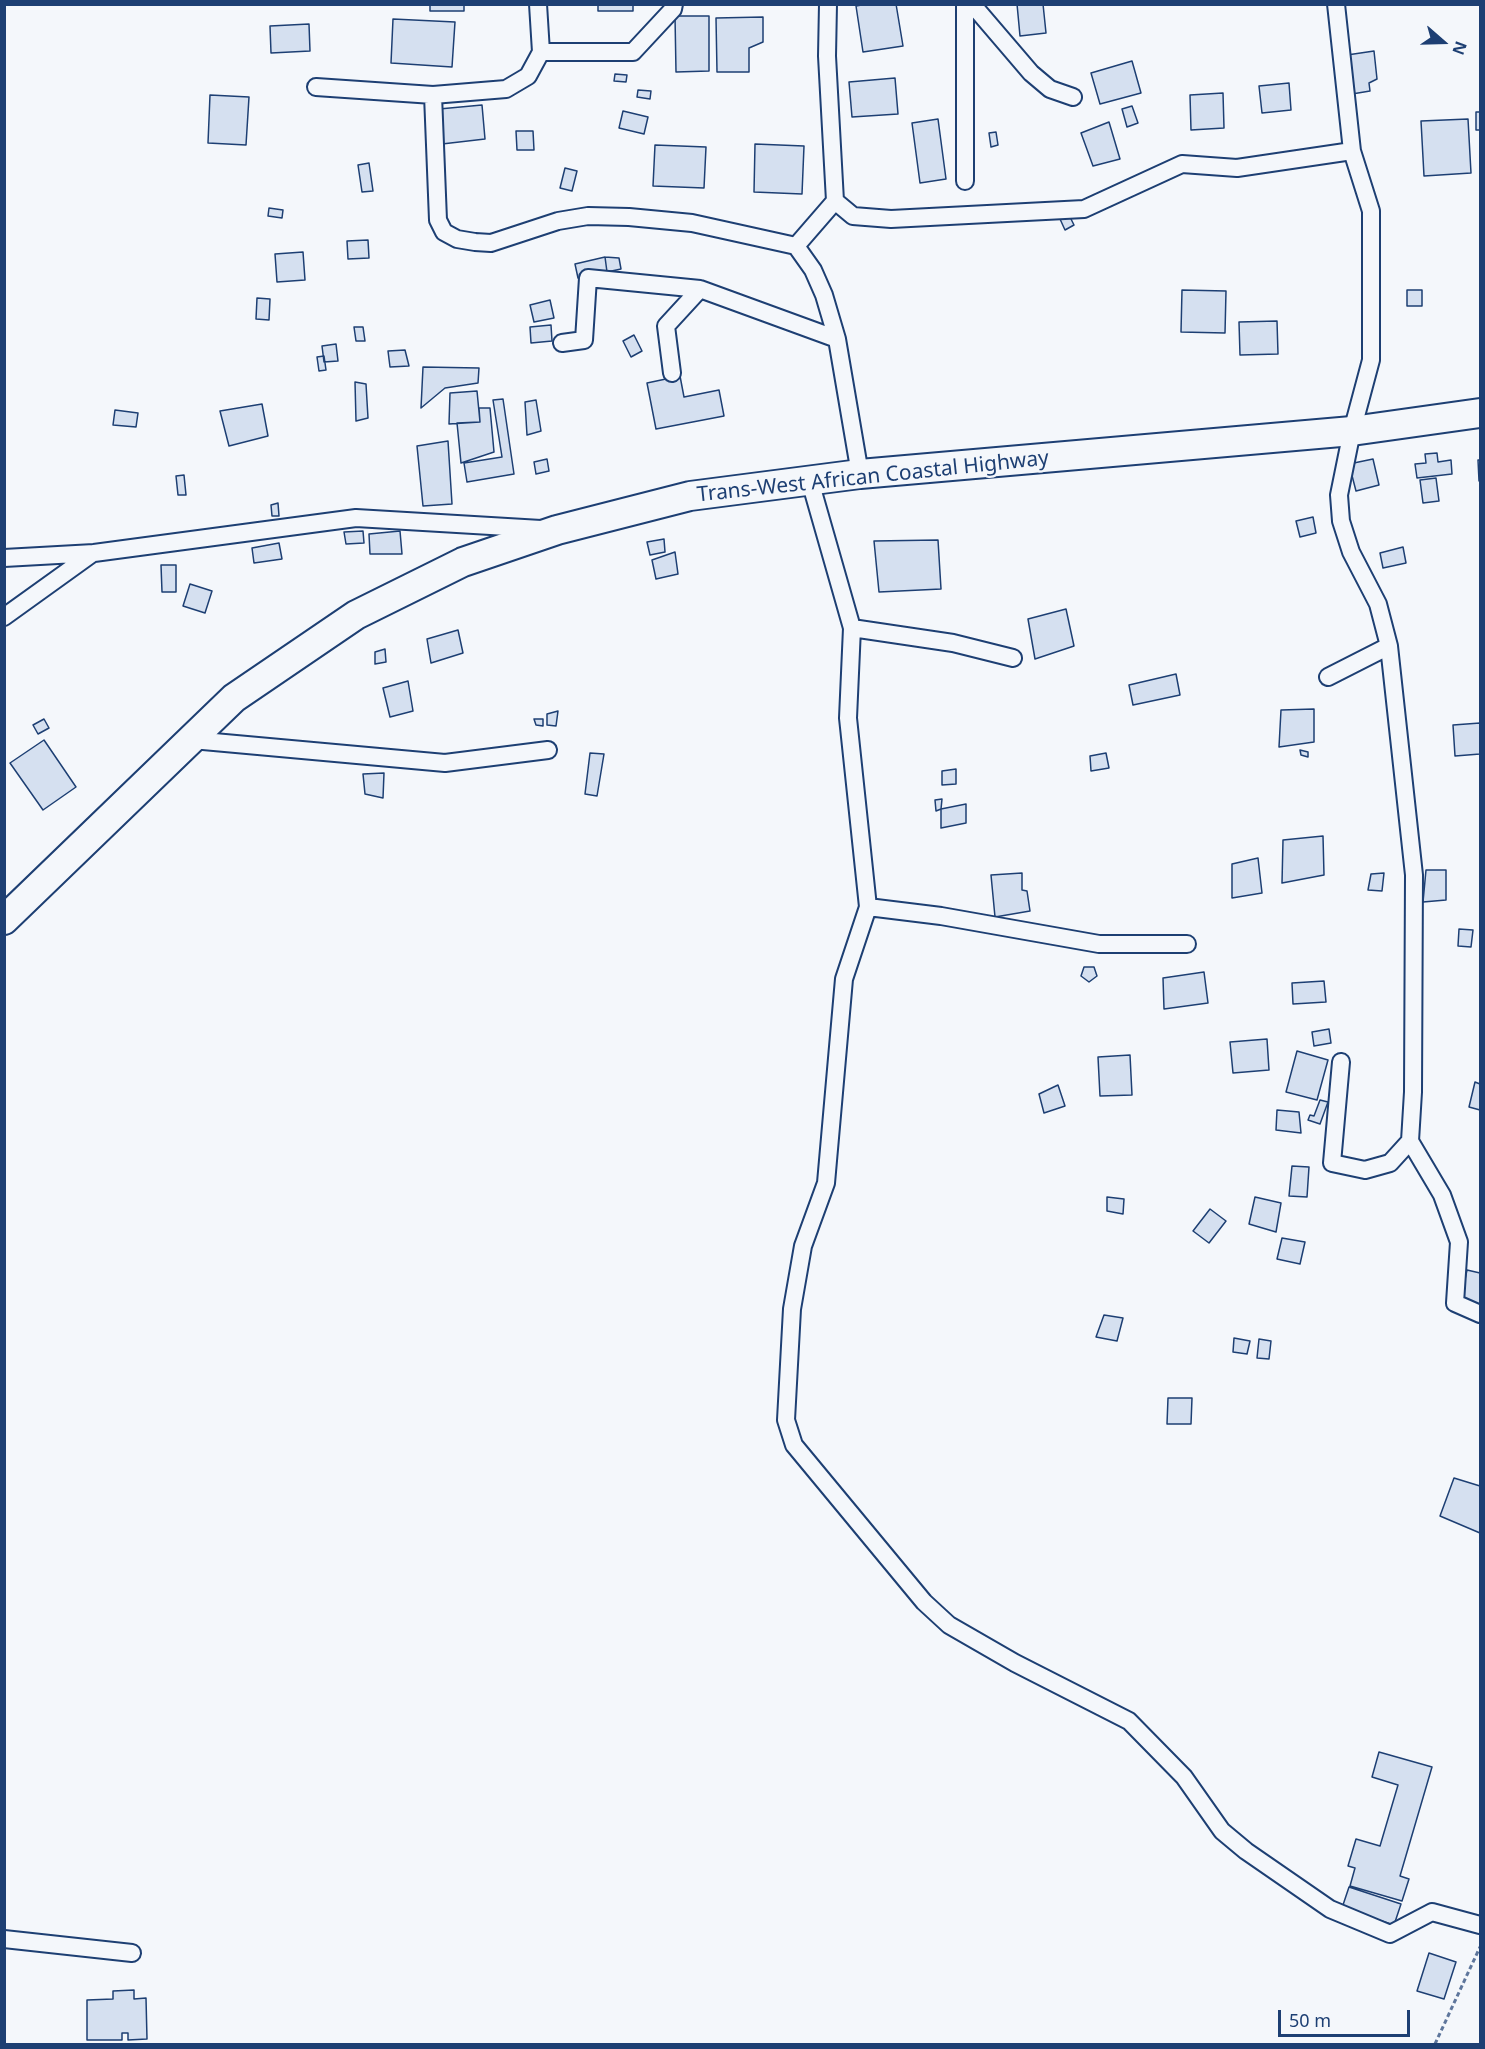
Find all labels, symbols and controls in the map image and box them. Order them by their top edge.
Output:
north arrow [1413,12,1473,72]
text: N [1447,38,1472,58]
street label: Trans-West African Coastal Highway [696,446,1050,508]
scale bar [1281,1998,1413,2036]
text: 50 m [1289,2008,1331,2032]

